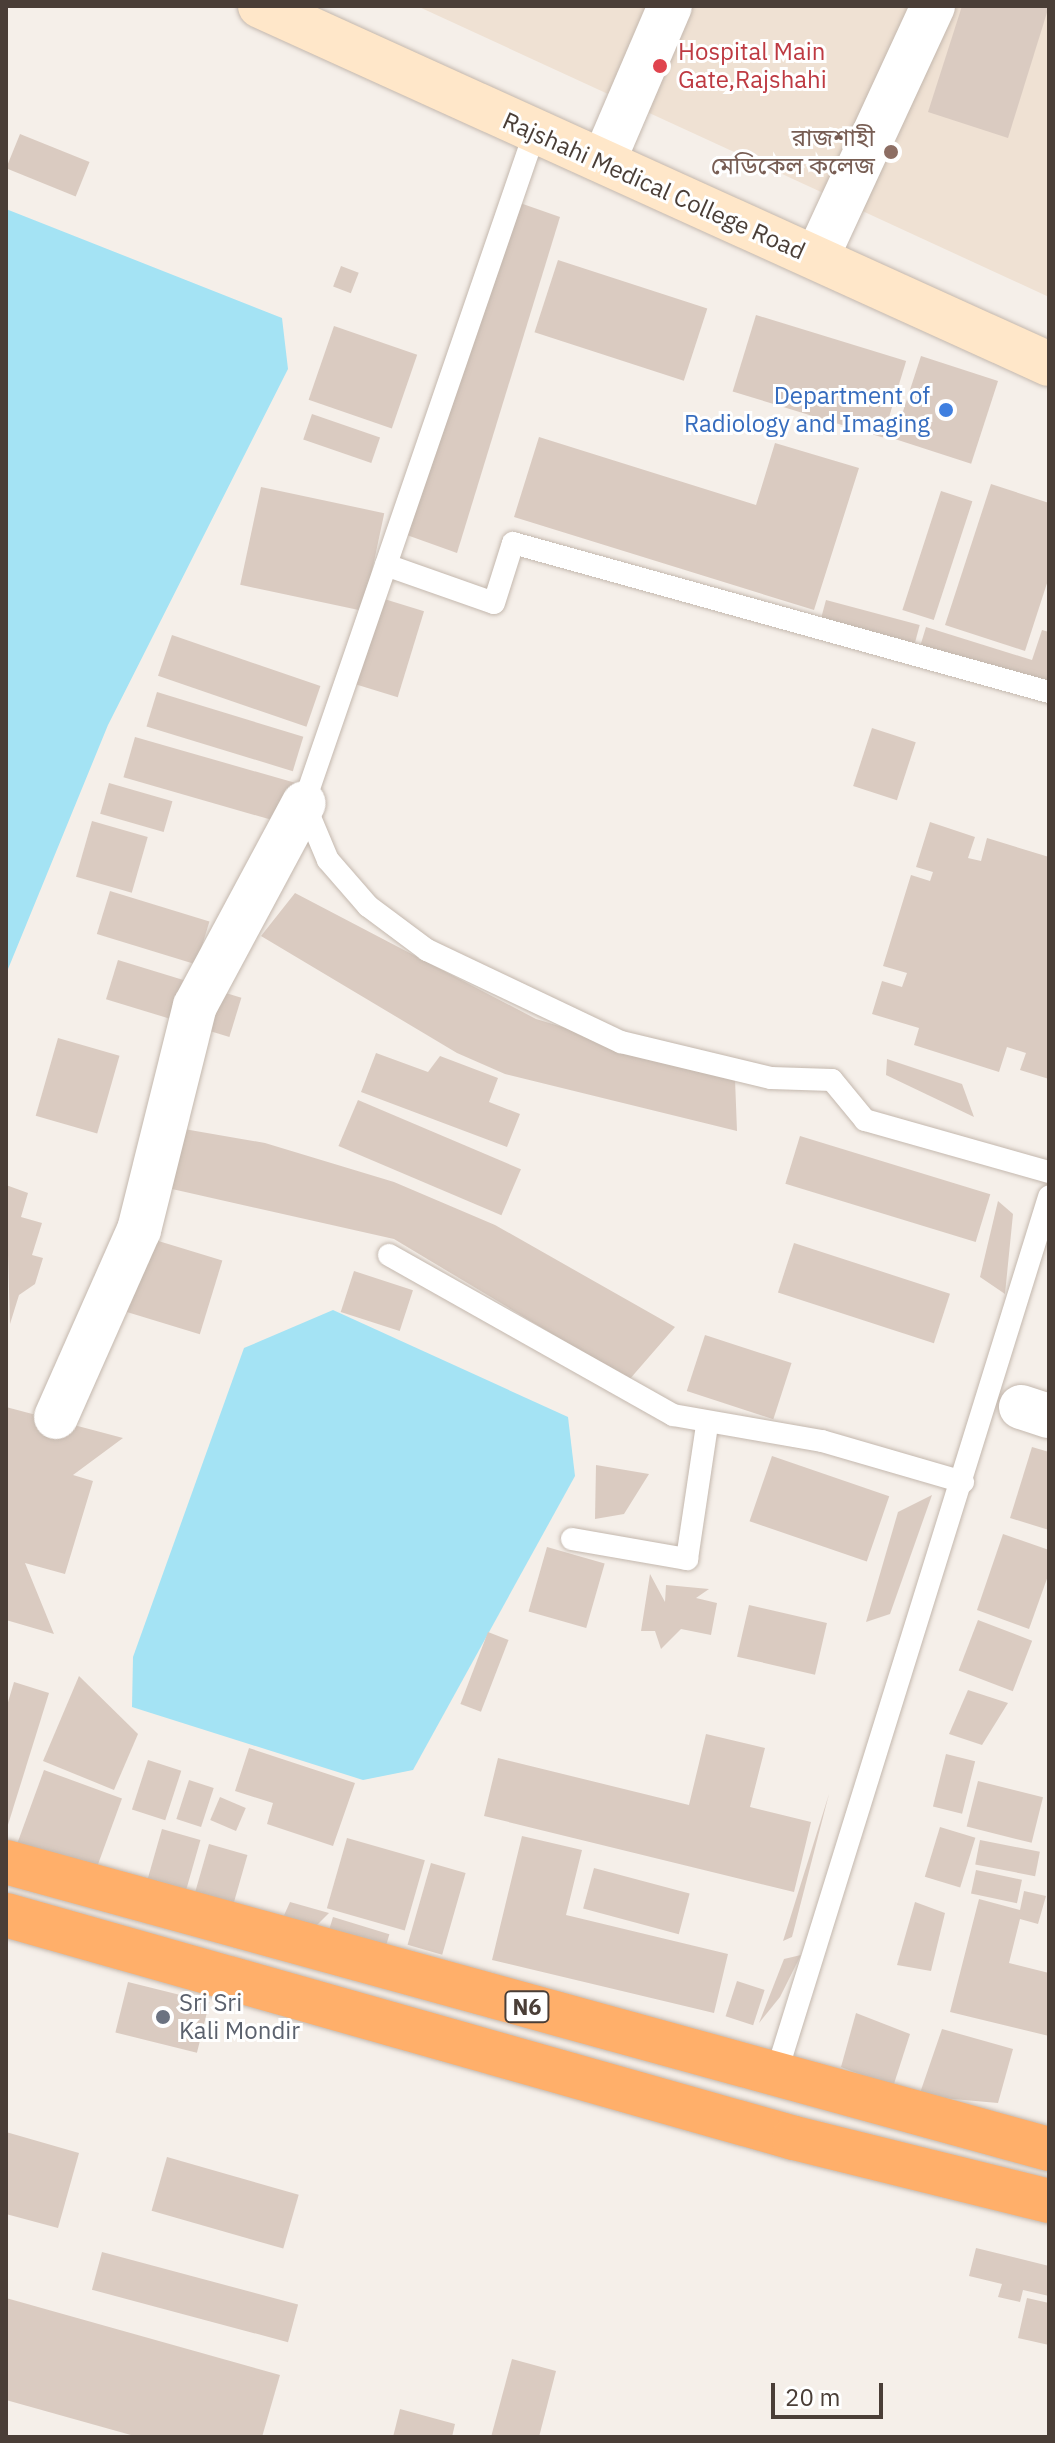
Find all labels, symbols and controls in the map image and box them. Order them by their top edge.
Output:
place label: Hospital Main Gate,Rajshahi [678,38,827,94]
marker: Hospital Main Gate,Rajshahi [649,55,671,77]
street label: Rajshahi Medical College Road [498,106,810,266]
place label: রাজশাহী মেডিকেল কলেজ [711,124,875,180]
marker: রাজশাহী মেডিকেল কলেজ [882,143,900,161]
place label: Department of Radiology and Imaging [684,382,930,438]
marker: Department of Radiology and Imaging [937,401,955,419]
place label: Sri Sri Kali Mondir [179,1989,300,2045]
road number: N6 [503,1989,551,2025]
marker: Sri Sri Kali Mondir [154,2008,172,2026]
scale bar [775,2367,887,2417]
text: 20 m [785,2381,840,2413]

